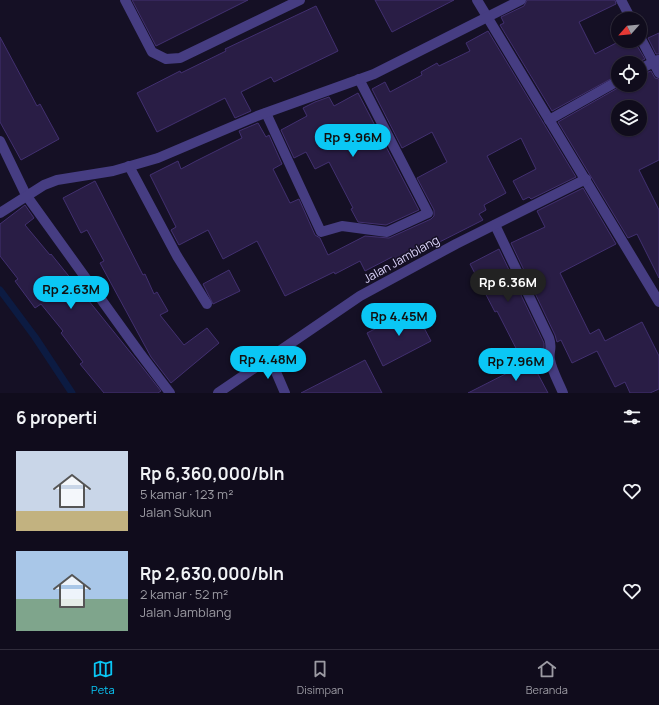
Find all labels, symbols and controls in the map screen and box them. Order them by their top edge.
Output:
north arrow [611,12,647,48]
map controls [611,12,647,136]
button: locate [611,56,647,92]
button: layers [611,100,647,136]
pin: Rp 9.96M [312,124,394,158]
text: Rp 9.96M [324,128,382,146]
street label: Jalan Jamblang [360,231,442,287]
pin: Rp 6.36M [467,269,549,303]
text: Rp 6.36M [479,273,537,291]
pin: Rp 2.63M [30,276,112,310]
text: Rp 2.63M [42,280,100,298]
pin: Rp 4.45M [358,303,440,337]
text: Rp 4.45M [370,307,428,325]
pin: Rp 4.48M [227,346,309,380]
pin: Rp 7.96M [475,348,557,382]
text: Rp 4.48M [239,350,297,368]
text: Rp 7.96M [487,352,545,370]
text: 6 properti [16,406,97,429]
icon: filters [621,406,643,428]
text: Rp 6,360,000/bln [140,462,284,485]
icon: home [48,467,96,515]
icon: heart [621,480,643,502]
text: 5 kamar · 123 m² [140,485,233,503]
text: Jalan Sukun [140,503,211,521]
text: Rp 2,630,000/bln [140,562,284,585]
icon: home [48,567,96,615]
icon: heart [621,580,643,602]
text: 2 kamar · 52 m² [140,585,228,603]
text: Jalan Jamblang [140,603,231,621]
tab: Peta [91,658,115,697]
tab: Disimpan [297,658,344,697]
tab: Beranda [526,658,568,697]

